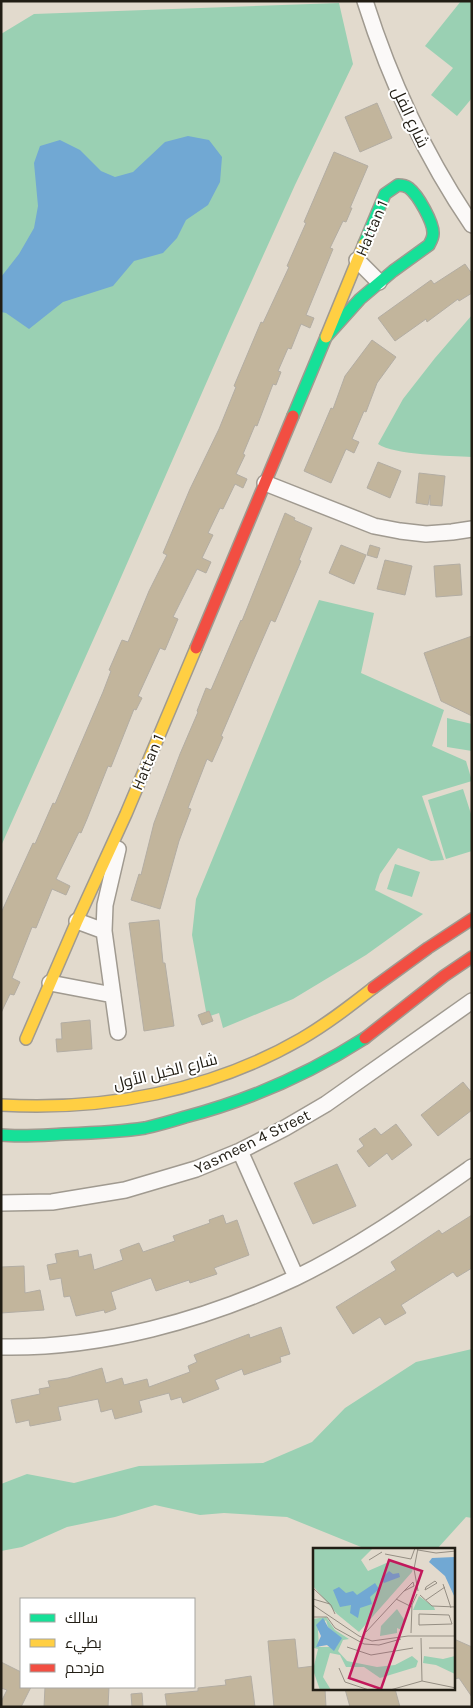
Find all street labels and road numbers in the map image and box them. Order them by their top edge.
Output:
street label: شارع الفل [386,84,433,151]
street label: Hattan 1 [351,197,392,259]
street label: Hattan 1 [127,731,168,793]
street label: شارع الخيل الأول [111,1049,220,1096]
street label: Yasmeen 4 Street [191,1105,313,1178]

